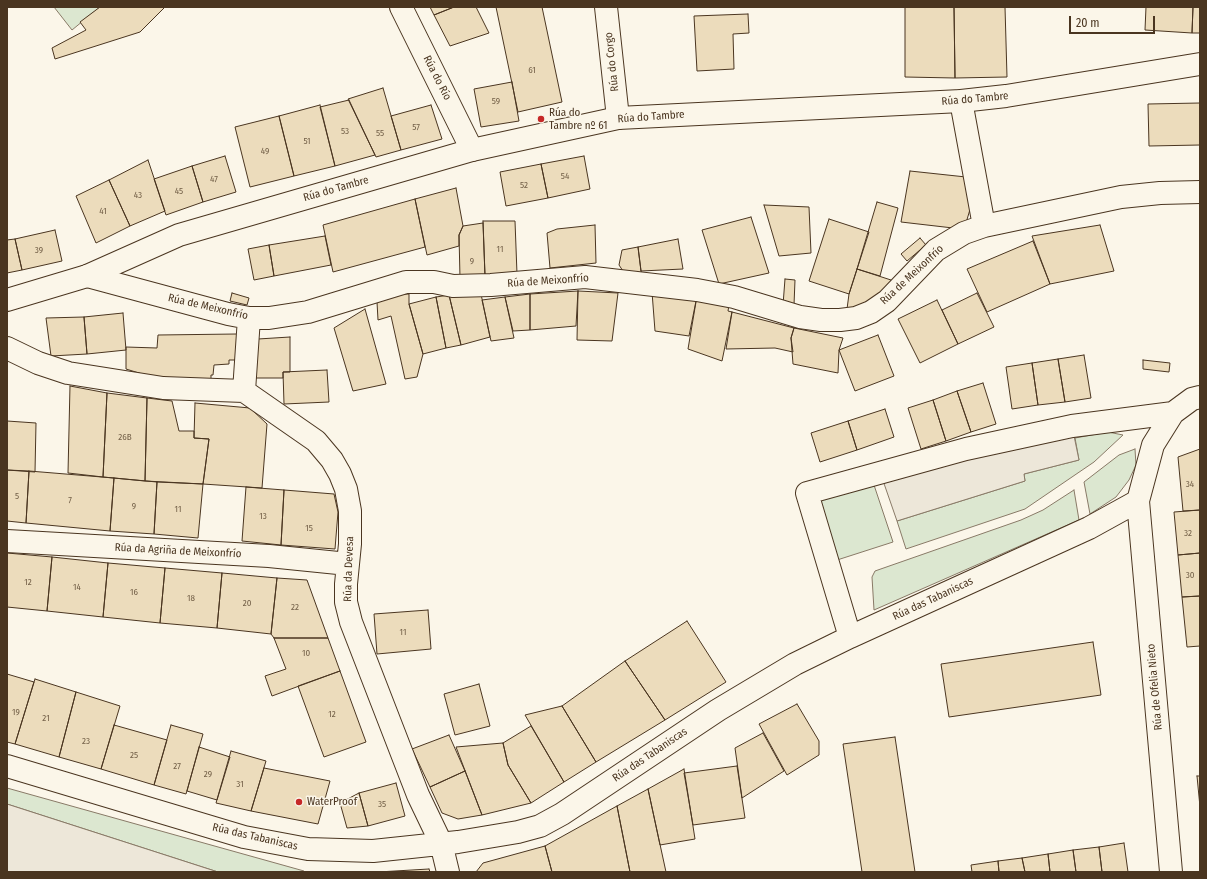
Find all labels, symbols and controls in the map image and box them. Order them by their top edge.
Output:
scale bar [1071,8,1157,34]
text: 20 m [1076,16,1100,30]
street label: Rúa do Corgo [602,32,622,92]
street label: Rúa do Río [420,53,454,103]
house number: 61 [528,65,536,75]
street label: Rúa do Tambre [941,89,1009,109]
house number: 59 [492,96,500,106]
place label: Rúa do Tambre nº 61 [549,106,607,132]
street label: Rúa do Tambre [617,108,685,126]
marker: Rúa do Tambre nº 61 [536,114,546,124]
house number: 57 [412,122,420,132]
house number: 53 [341,126,349,136]
house number: 55 [376,128,384,138]
house number: 51 [303,136,311,146]
house number: 49 [261,146,269,156]
house number: 54 [561,171,569,181]
street label: Rúa do Tambre [302,173,370,205]
house number: 47 [210,174,218,184]
house number: 52 [520,180,528,190]
house number: 45 [175,186,183,196]
house number: 43 [134,190,142,200]
house number: 41 [99,206,107,216]
street label: Rúa de Meixonfrío [878,242,946,308]
house number: 11 [497,244,503,254]
house number: 39 [35,245,43,255]
house number: 9 [470,256,474,266]
street label: Rúa de Meixonfrío [507,272,589,290]
street label: Rúa de Meixonfrío [167,291,249,323]
house number: 26B [118,432,132,442]
house number: 34 [1186,479,1194,489]
house number: 5 [15,491,19,501]
house number: 7 [68,495,72,505]
house number: 9 [132,501,136,511]
house number: 11 [175,504,181,514]
house number: 13 [259,511,267,521]
house number: 15 [305,523,313,533]
house number: 32 [1184,528,1192,538]
street label: Rúa da Devesa [341,536,357,602]
street label: Rúa da Agriña de Meixonfrío [114,541,242,561]
house number: 30 [1186,570,1194,580]
street label: Rúa das Tabaniscas [891,575,975,623]
house number: 12 [24,577,32,587]
house number: 14 [73,582,81,592]
house number: 16 [130,587,138,597]
house number: 18 [187,593,195,603]
house number: 20 [243,598,251,608]
house number: 22 [291,602,299,612]
house number: 11 [400,627,406,637]
street label: Rúa de Ofelia Nieto [1145,643,1165,731]
house number: 10 [302,648,310,658]
house number: 19 [12,707,20,717]
house number: 12 [328,709,336,719]
house number: 21 [42,713,50,723]
street label: Rúa das Tabaniscas [610,725,690,785]
house number: 23 [82,736,90,746]
house number: 25 [130,750,138,760]
house number: 27 [173,761,181,771]
house number: 29 [204,769,212,779]
house number: 31 [236,779,244,789]
place label: WaterProof [307,795,357,809]
marker: WaterProof [294,797,304,807]
house number: 35 [378,799,386,809]
street label: Rúa das Tabaniscas [211,821,299,853]

